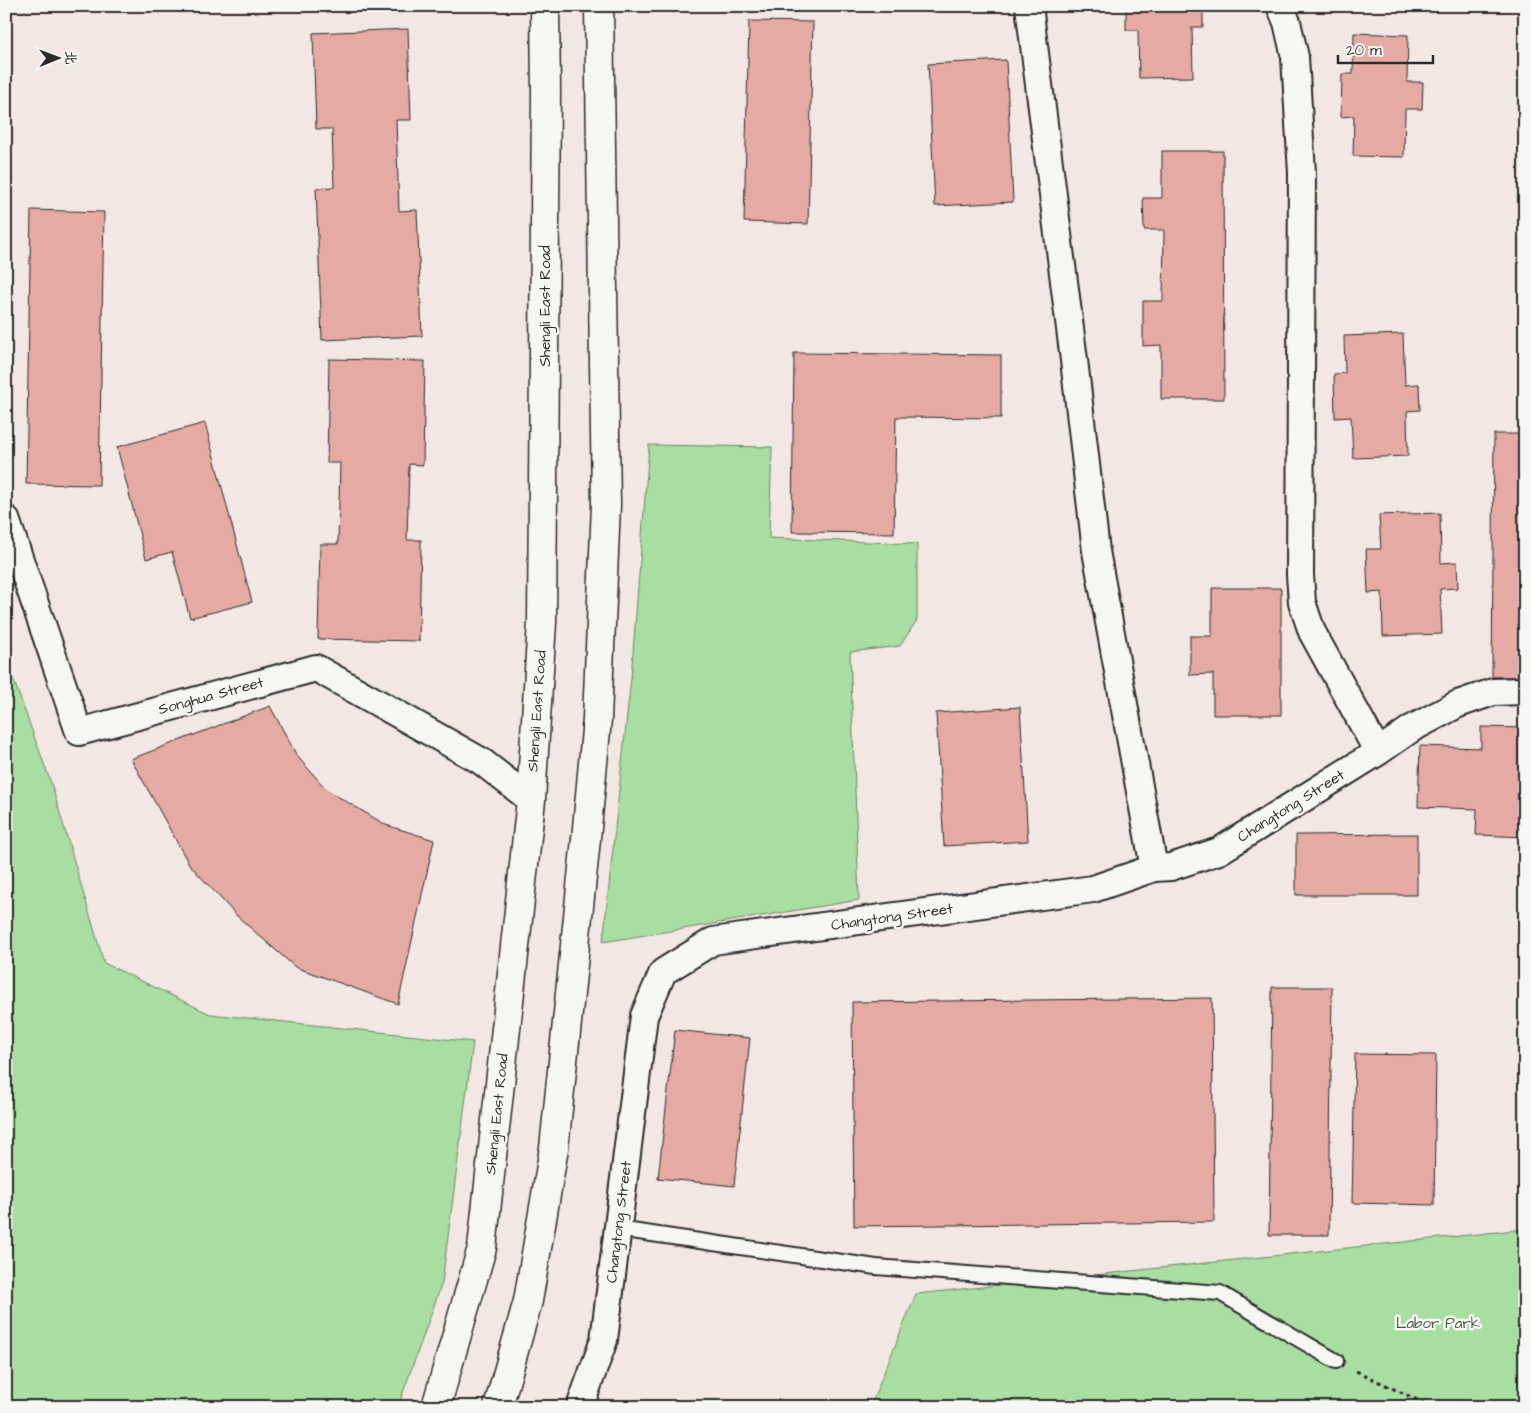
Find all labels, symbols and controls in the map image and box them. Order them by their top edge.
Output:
north arrow [32,32,82,82]
scale bar [1338,32,1434,64]
text: 20 m [1346,40,1382,61]
text: 北 [60,51,80,65]
street label: Shengli East Road [535,245,557,367]
street label: Shengli East Road [522,649,553,772]
street label: Songhua Street [156,672,266,721]
street label: Changtong Street [1233,765,1349,848]
street label: Changtong Street [830,898,954,937]
street label: Shengli East Road [480,1052,515,1176]
street label: Changtong Street [601,1160,638,1284]
park label: Labor Park [1396,1313,1480,1334]

